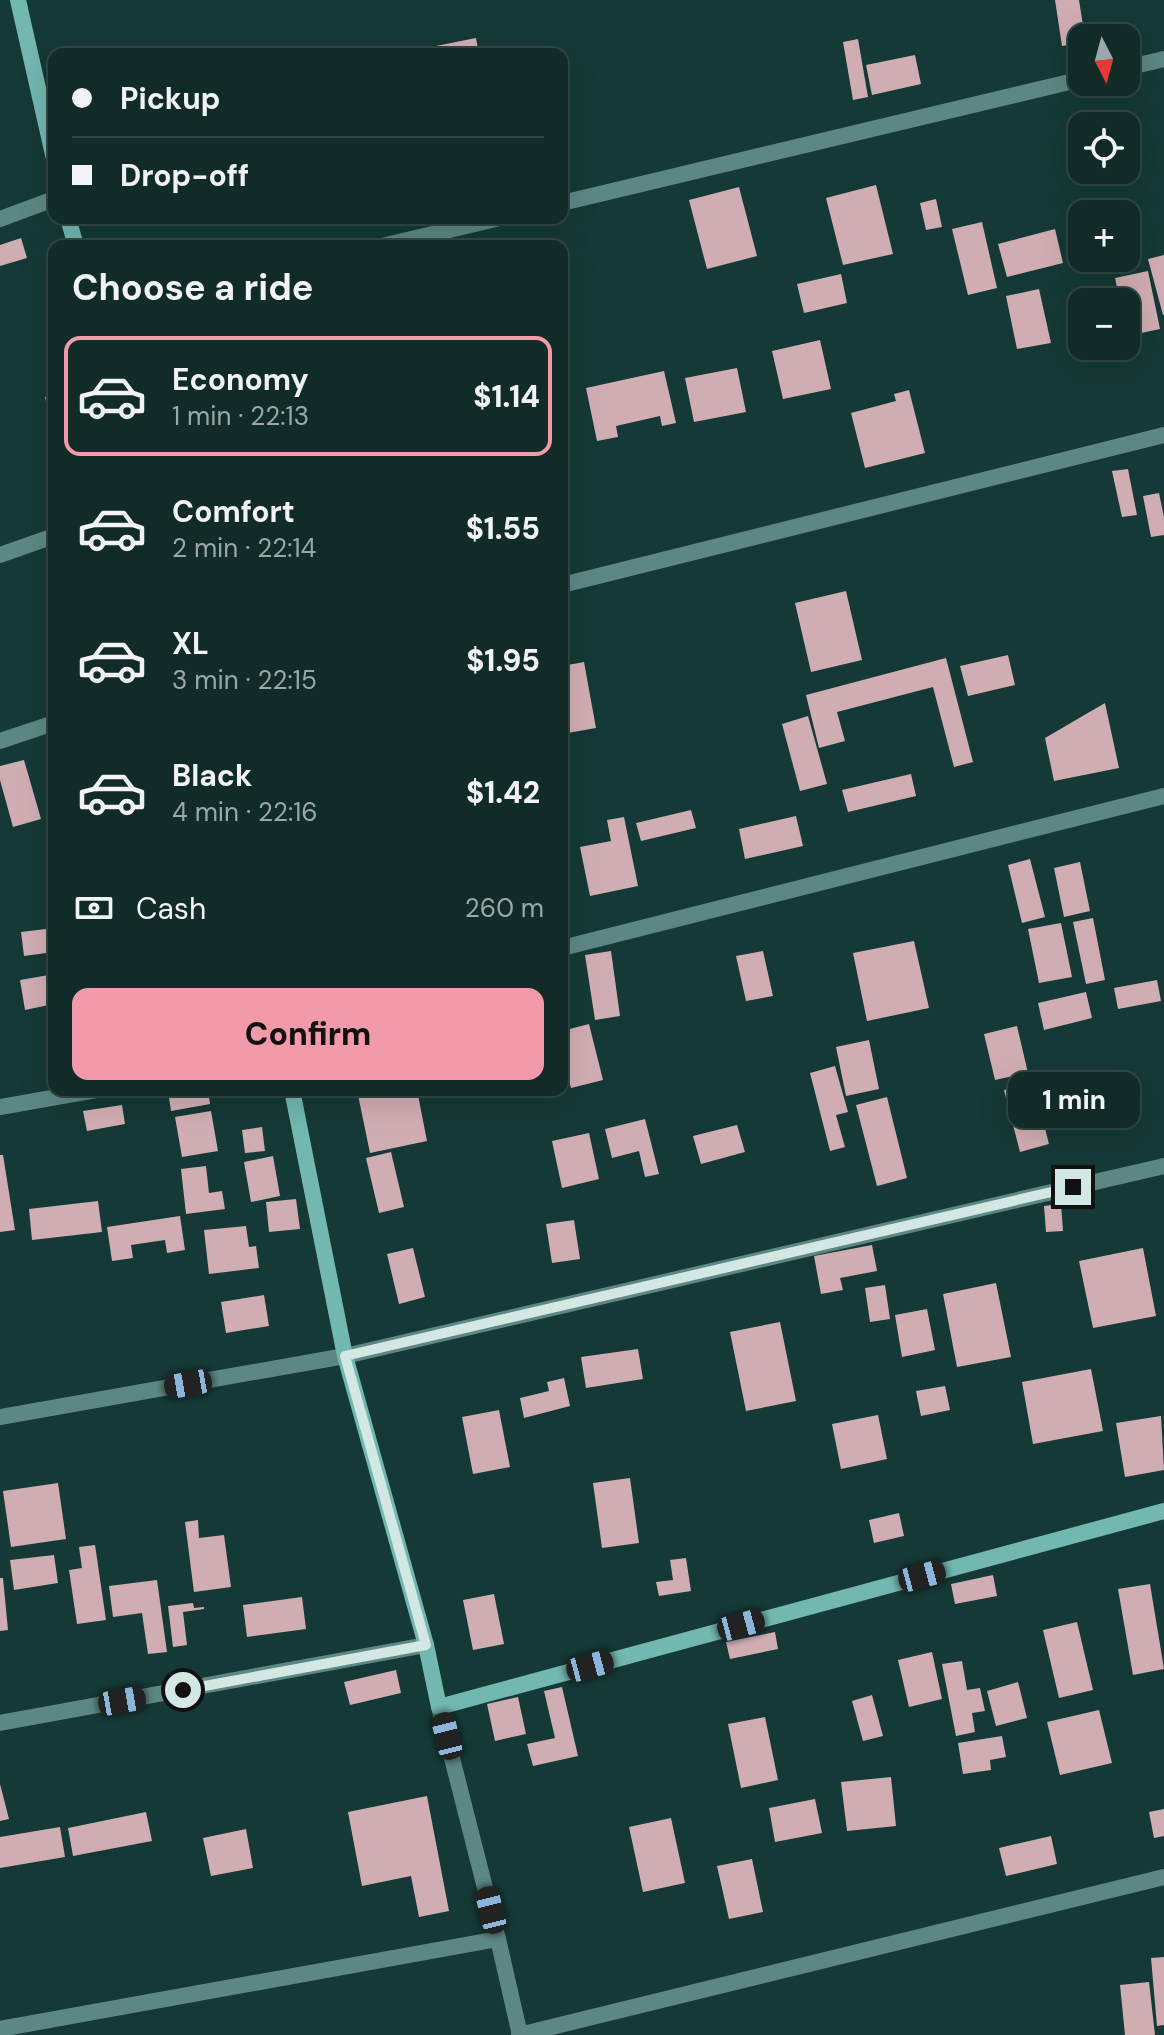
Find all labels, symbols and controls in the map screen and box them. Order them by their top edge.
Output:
north arrow [1068,24,1140,96]
map controls [1068,24,1140,360]
text: Pickup [120,79,220,118]
button: locate [1068,112,1140,184]
text: Drop-off [120,156,249,195]
button: + [1068,200,1140,272]
text: Choose a ride [72,264,313,311]
button: − [1068,288,1140,360]
icon: car [76,360,148,432]
text: Economy [172,360,309,399]
text: $1.14 [473,377,540,416]
text: 1 min · 22:13 [172,399,309,433]
icon: car [76,492,148,564]
text: Comfort [172,492,295,531]
text: $1.55 [466,509,540,548]
text: 2 min · 22:14 [172,531,316,565]
icon: car [76,624,148,696]
text: XL [172,624,209,663]
text: $1.95 [466,641,540,680]
text: 3 min · 22:15 [172,663,317,697]
icon: car [76,756,148,828]
text: Black [172,756,252,795]
text: $1.42 [466,773,540,812]
text: 4 min · 22:16 [172,795,318,829]
icon: cash [72,886,116,930]
text: Cash [136,889,206,928]
text: 260 m [465,891,544,925]
button: Confirm [72,988,544,1080]
callout: 1 min [1007,1071,1139,1127]
text: 1 min [1042,1083,1106,1117]
route end [1055,1169,1091,1205]
car [162,1368,214,1400]
car [896,1558,948,1594]
car [715,1607,767,1643]
car [564,1648,616,1684]
route start [165,1672,201,1708]
car [96,1685,148,1717]
car [430,1710,464,1762]
car [474,1884,508,1936]

